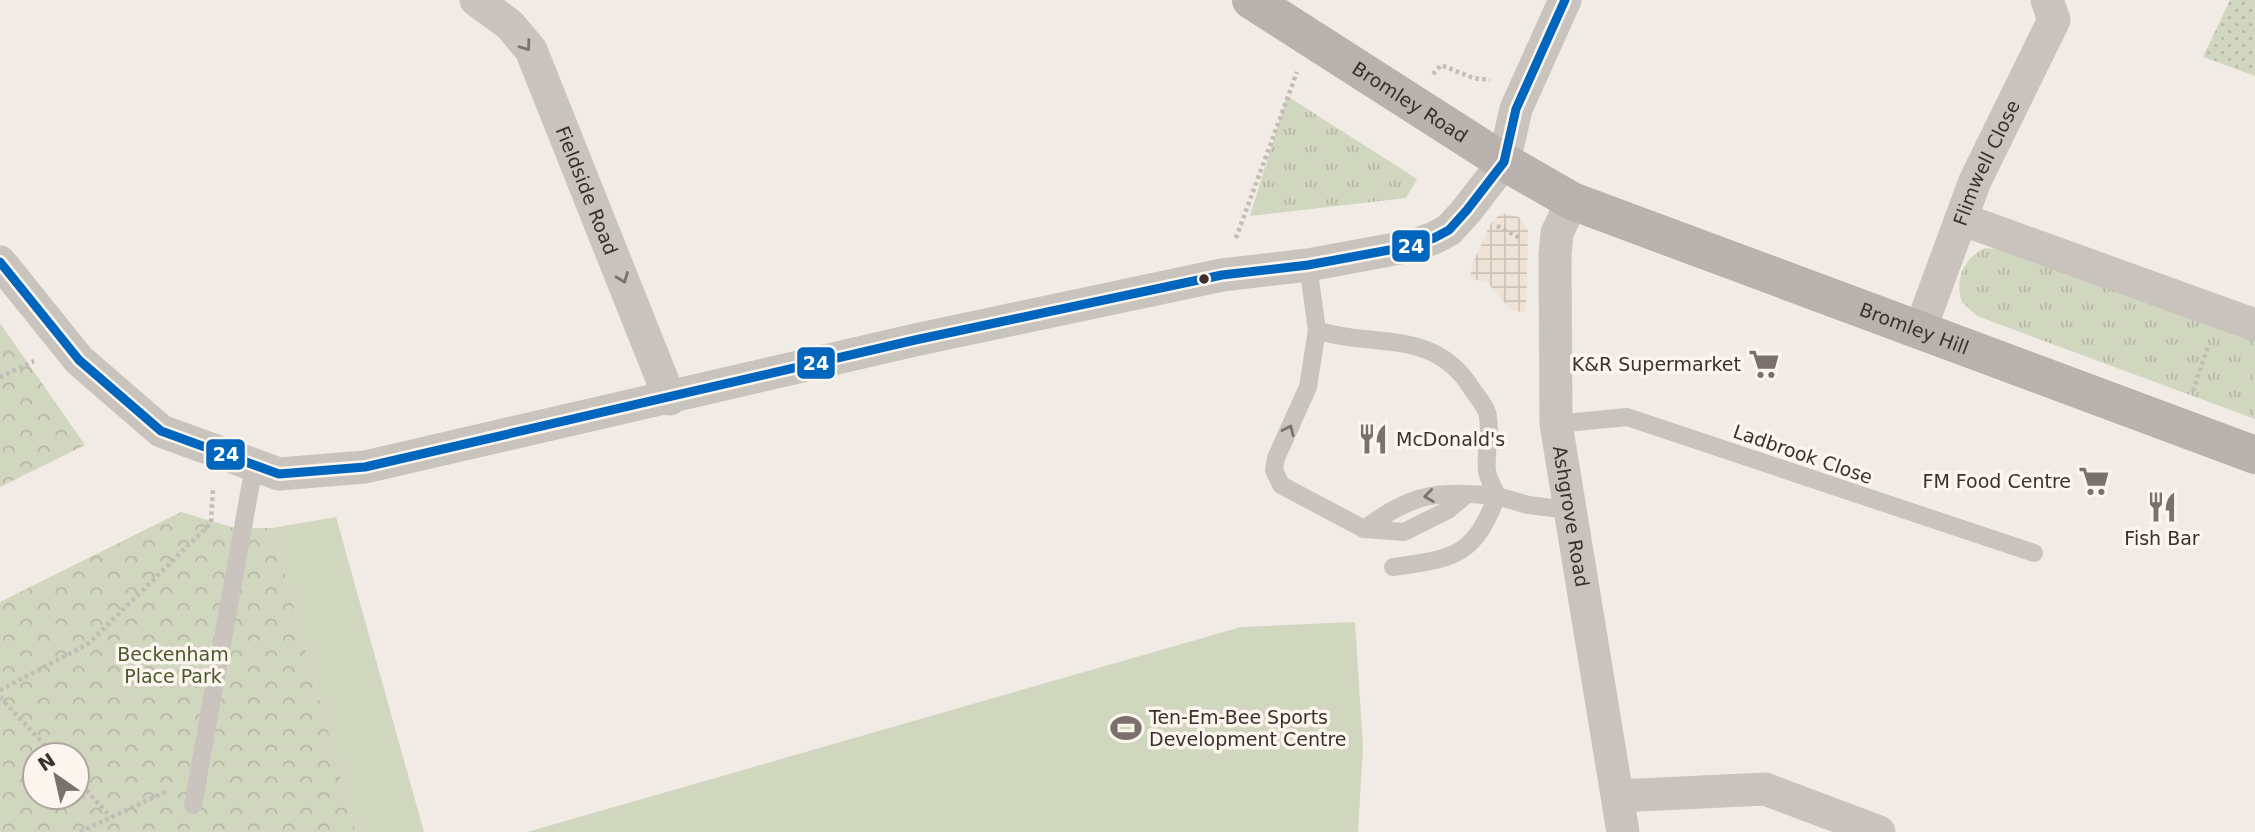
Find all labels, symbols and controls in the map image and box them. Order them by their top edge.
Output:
one-way arrow [518,38,530,51]
street label: Bromley Road [1348,57,1472,147]
street label: Flimwell Close [1949,96,2024,229]
street label: Fieldside Road [551,123,622,258]
line badge: 24 [1391,229,1431,263]
text: 24 [1398,235,1424,257]
one-way arrow [615,271,629,283]
unlabelled marker [1197,272,1211,286]
street label: Bromley Hill [1857,298,1972,359]
line badge: 24 [796,346,836,380]
supermarket icon: K&R Supermarket [1747,347,1781,381]
text: 24 [803,352,829,374]
place label: K&R Supermarket [1572,353,1741,375]
street label: Ladbrook Close [1730,420,1876,488]
restaurant icon: McDonald's [1356,422,1390,456]
one-way arrow [1281,425,1295,437]
place label: McDonald's [1396,428,1505,450]
line badge: 24 [205,438,246,471]
text: 24 [213,443,239,465]
street label: Ashgrove Road [1549,444,1594,589]
supermarket icon: FM Food Centre [2077,464,2111,498]
place label: FM Food Centre [1923,470,2071,492]
one-way arrow [1423,488,1435,503]
restaurant icon: Fish Bar [2145,490,2179,524]
place label: Fish Bar [2124,527,2200,549]
park label: Beckenham Place Park [117,643,229,687]
place label: Ten-Em-Bee Sports Development Centre [1148,706,1346,750]
sports icon: Ten-Em-Bee Sports Development Centre [1109,711,1143,745]
north arrow [21,741,91,811]
text: N [34,748,59,775]

